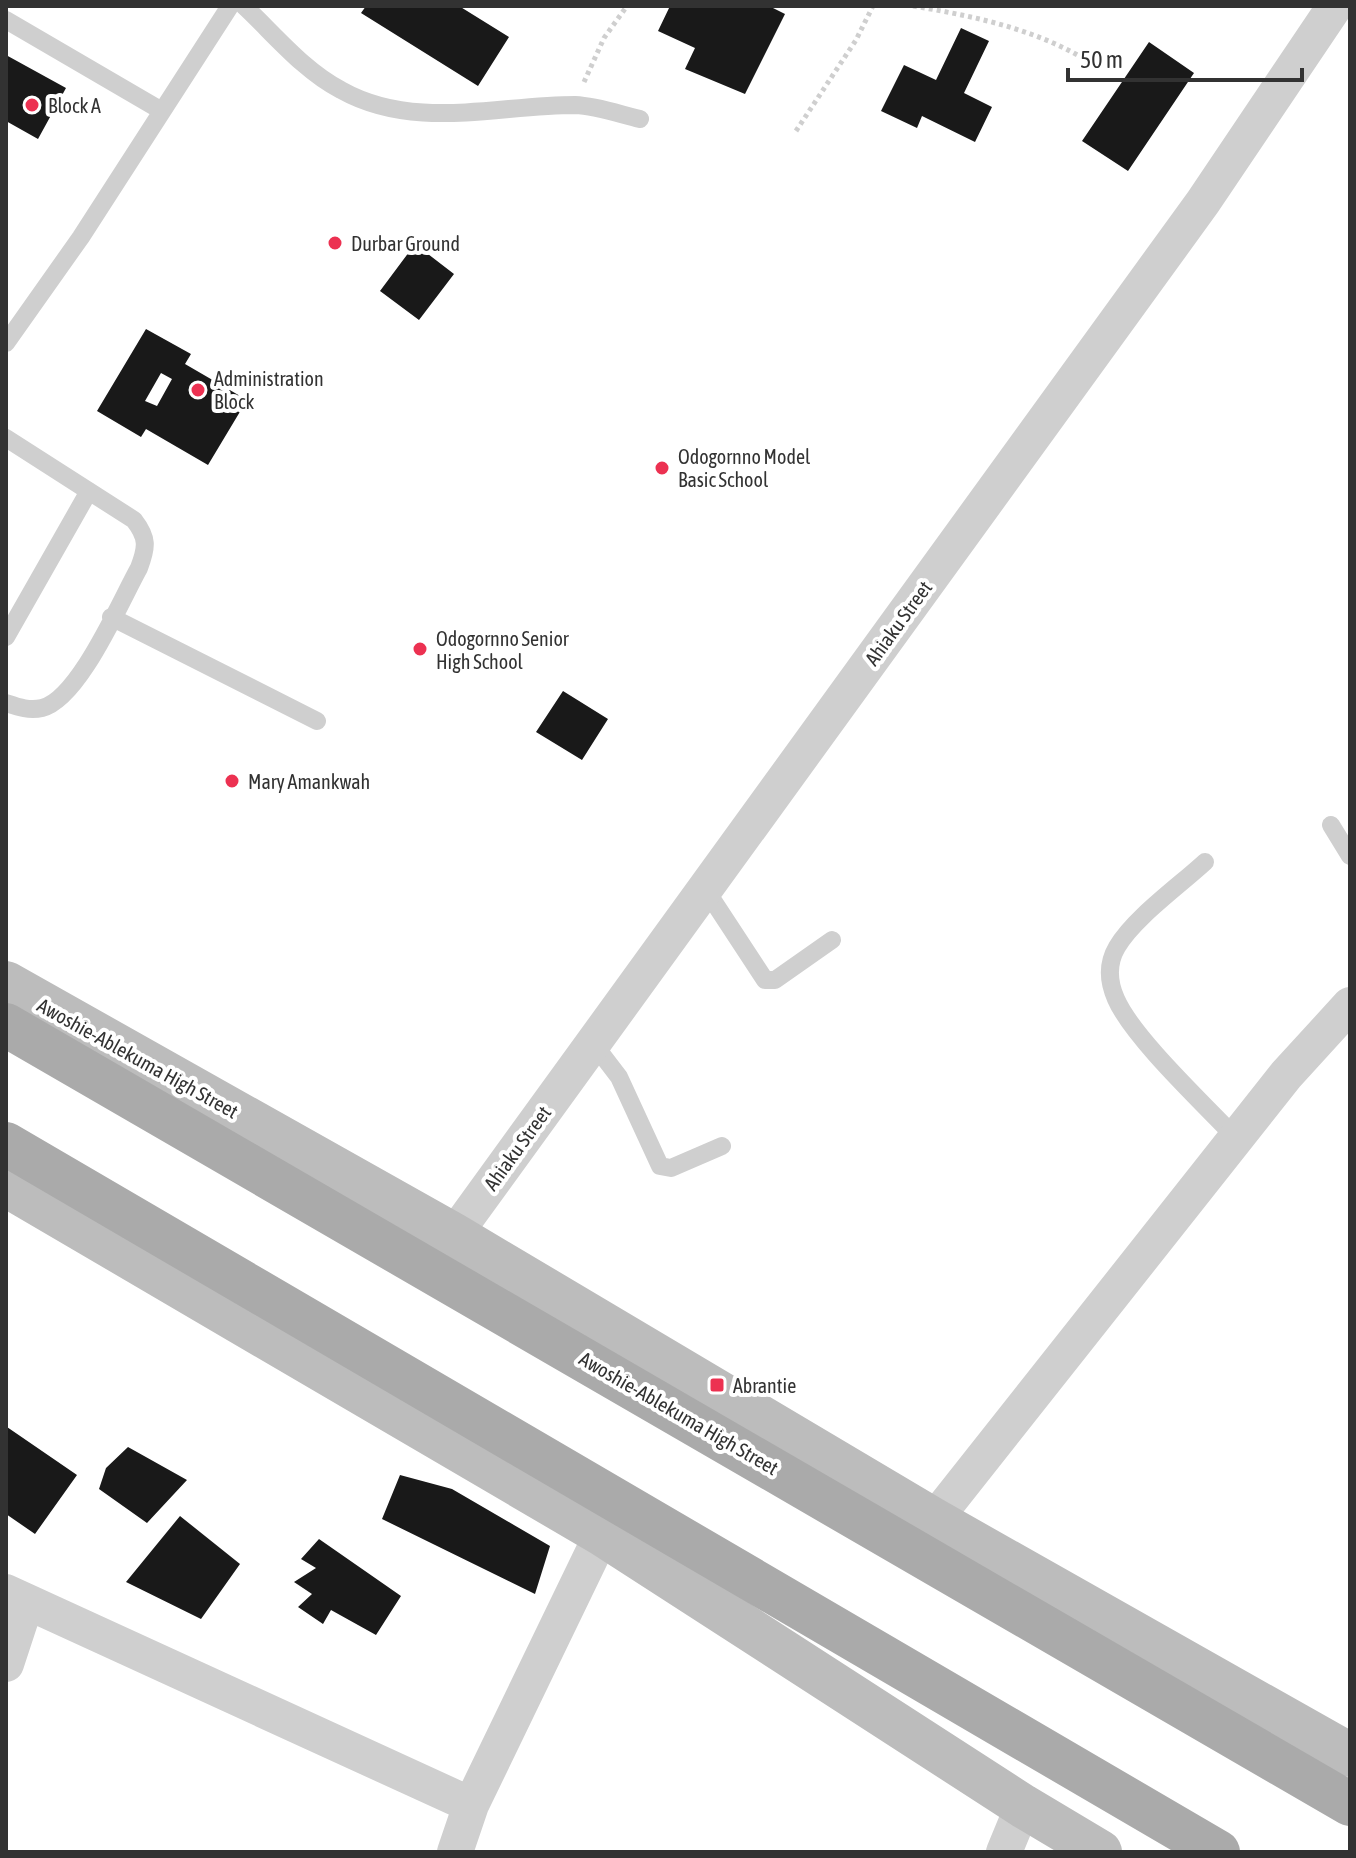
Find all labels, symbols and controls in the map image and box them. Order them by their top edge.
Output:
scale bar [1068,32,1302,82]
text: 50 m [1080,46,1123,73]
place label: Block A [48,94,101,117]
marker: Block A [23,96,41,114]
place label: Durbar Ground [351,232,460,255]
marker: Durbar Ground [326,234,344,252]
place label: Administration Block [214,367,324,413]
marker: Administration Block [189,381,207,399]
place label: Odogornno Model Basic School [678,445,811,491]
marker: Odogornno Model Basic School [653,459,671,477]
street label: Ahiaku Street [860,576,936,670]
place label: Odogornno Senior High School [436,627,570,673]
marker: Odogornno Senior High School [411,640,429,658]
place label: Mary Amankwah [248,770,370,793]
marker: Mary Amankwah [223,772,241,790]
street label: Awoshie-Ablekuma High Street [34,993,243,1123]
street label: Ahiaku Street [479,1101,555,1195]
street label: Awoshie-Ablekuma High Street [575,1347,783,1480]
place label: Abrantie [733,1374,796,1397]
marker: Abrantie [708,1376,726,1394]

